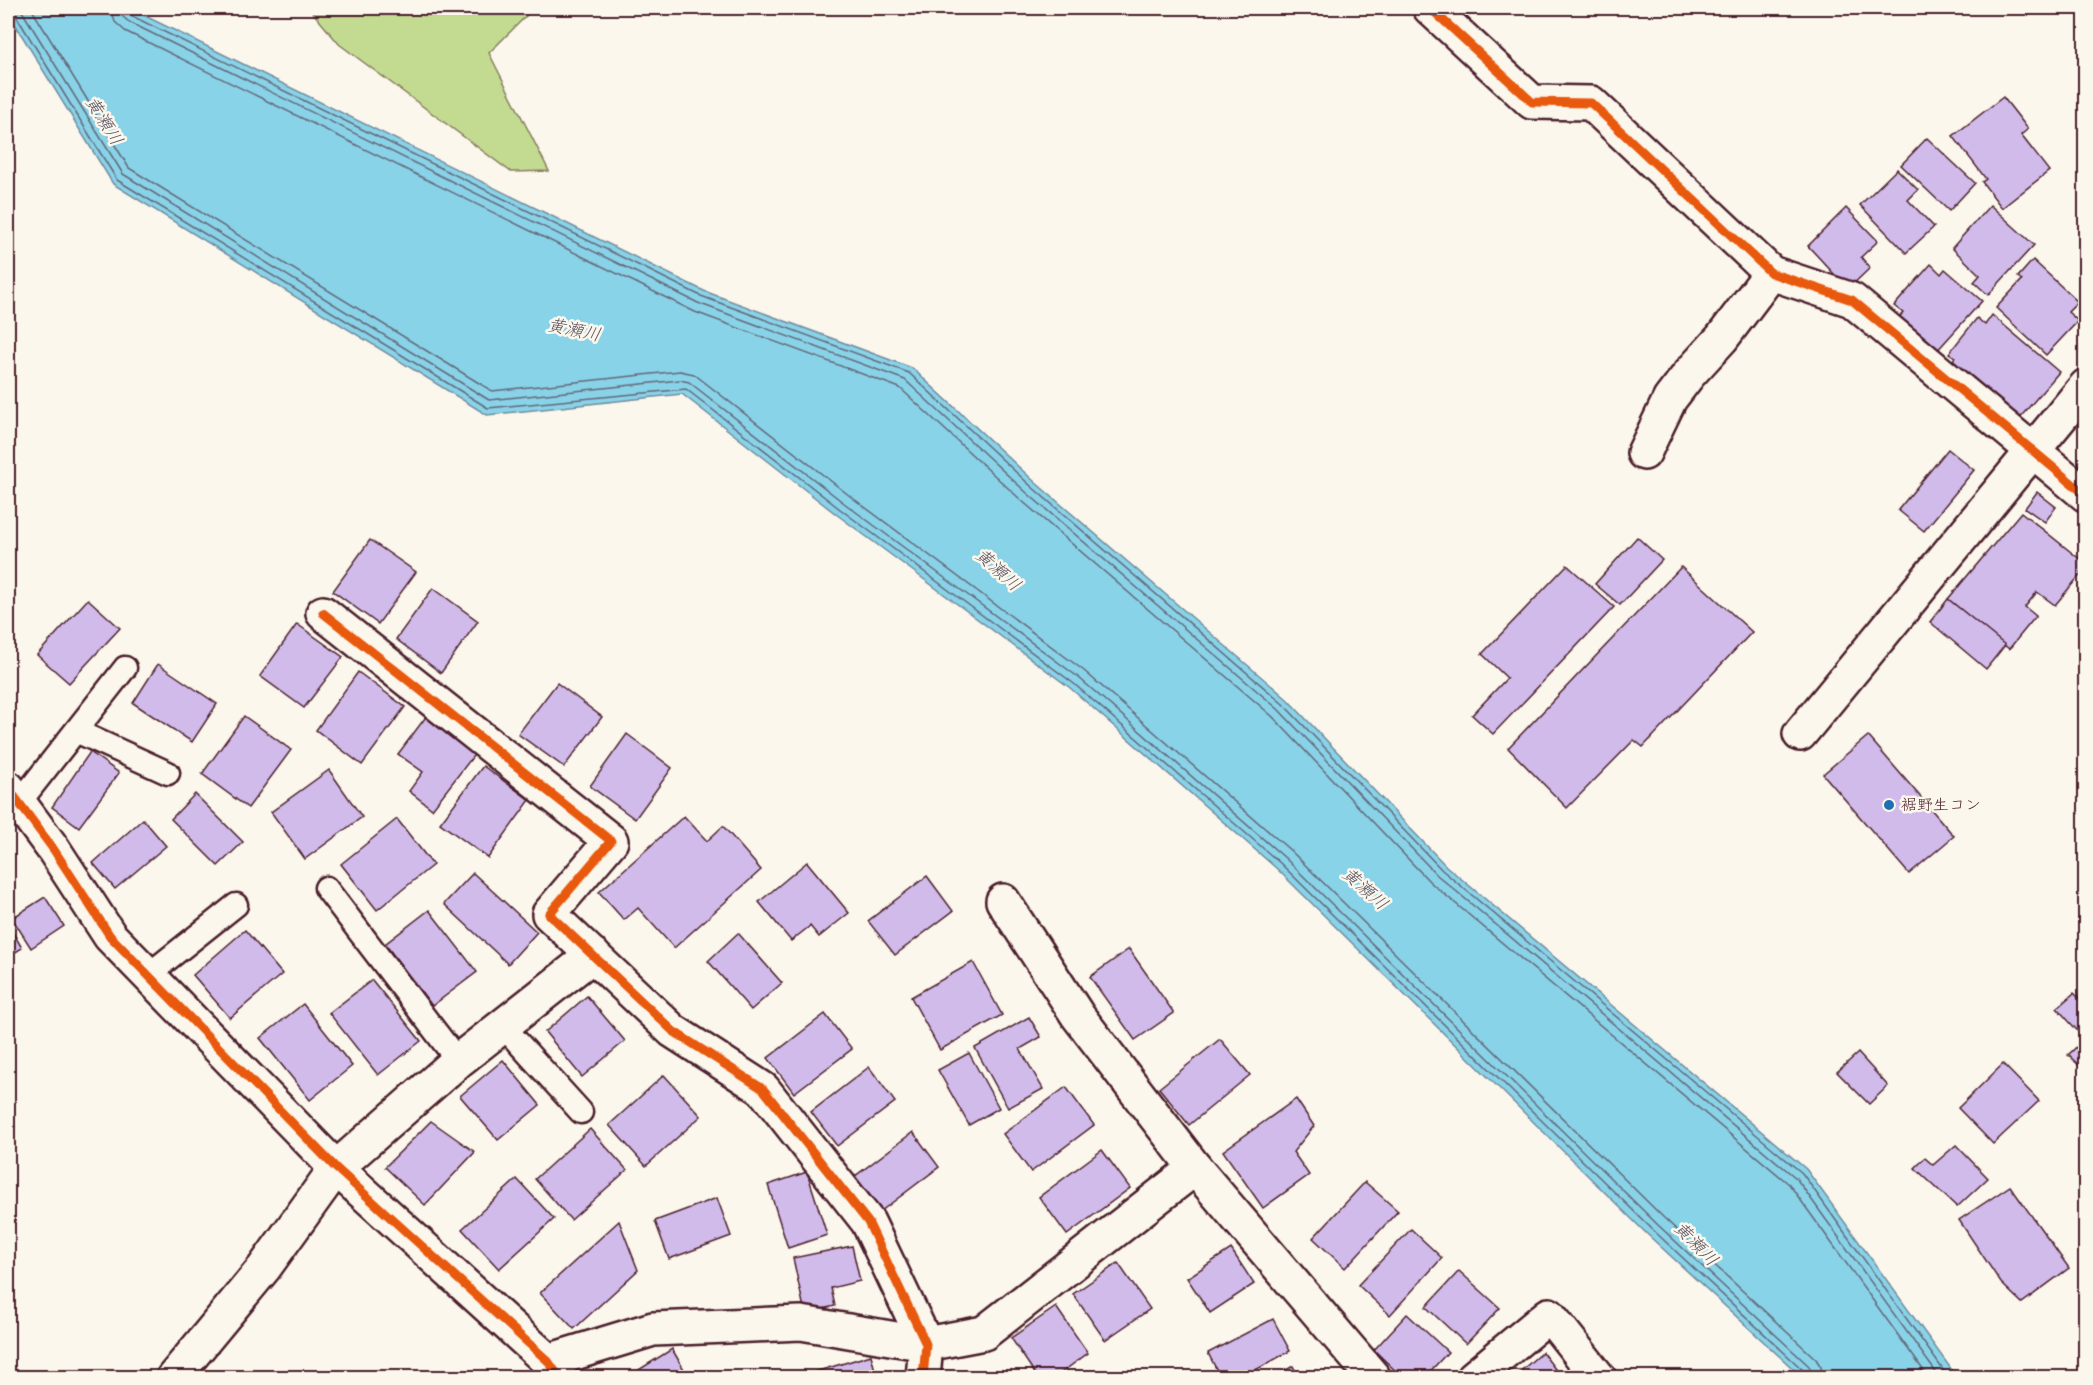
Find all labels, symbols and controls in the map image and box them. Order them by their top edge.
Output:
water label: 黄瀬川 [80,92,128,150]
water label: 黄瀬川 [545,313,603,347]
water label: 黄瀬川 [970,543,1026,597]
place label: 裾野生コン [1901,795,1981,815]
marker: 裾野生コン [1882,798,1896,812]
water label: 黄瀬川 [1337,862,1393,916]
water label: 黄瀬川 [1669,1217,1723,1271]

